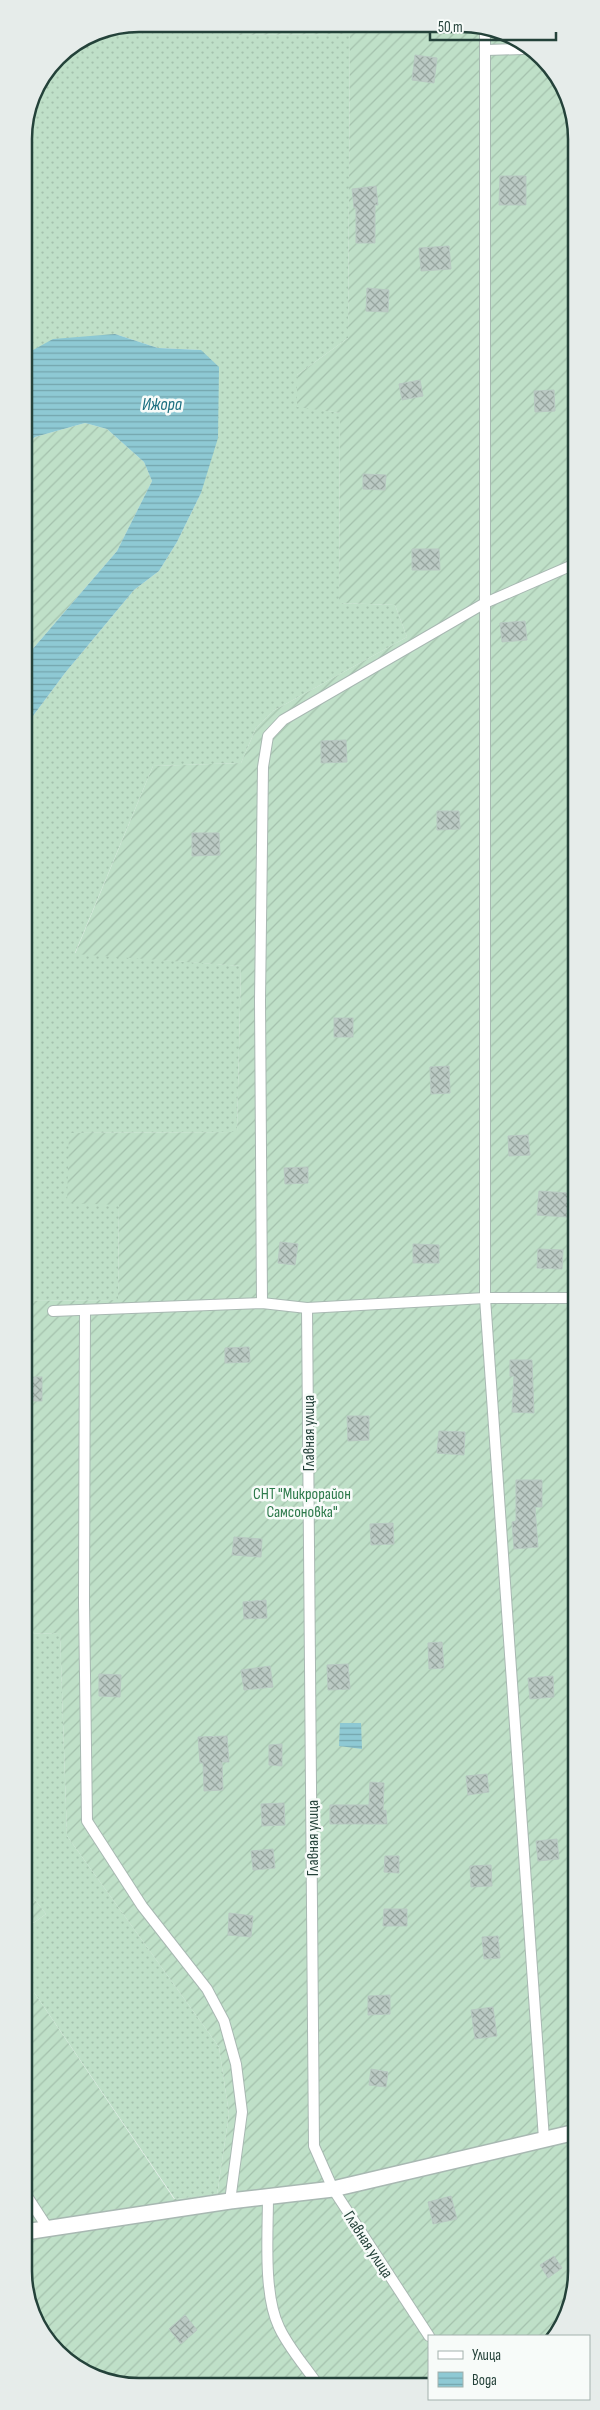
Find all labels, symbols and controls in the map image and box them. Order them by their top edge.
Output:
scale bar [430,10,556,42]
text: 50 m [438,18,463,37]
water label: Ижора [142,394,183,415]
street label: Главная улица [300,1395,319,1471]
park label: СНТ "Микрорайон Самсоновка" [253,1485,351,1522]
street label: Главная улица [304,1800,323,1876]
street label: Главная улица [339,2208,396,2282]
legend [428,2335,590,2400]
text: Улица [472,2346,501,2365]
text: Вода [472,2371,497,2390]

